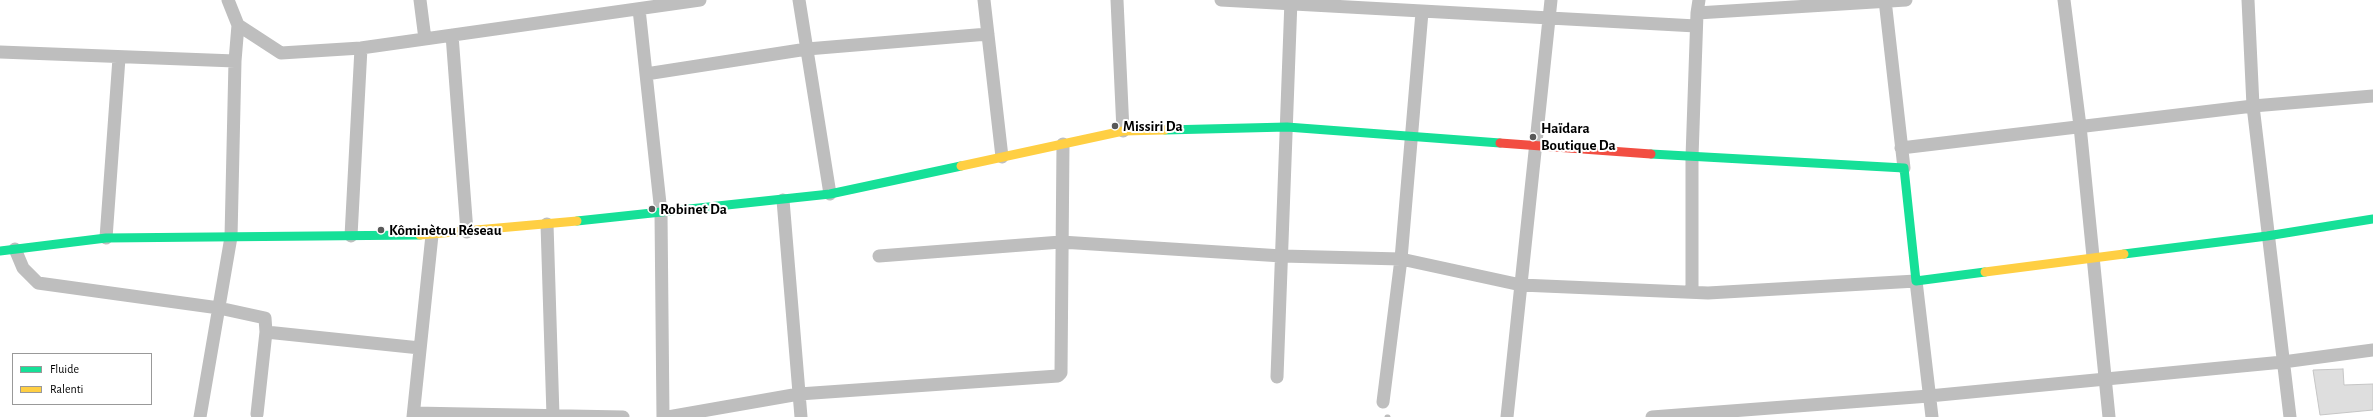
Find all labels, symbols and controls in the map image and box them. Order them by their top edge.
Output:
place label: Missiri Da [1123,117,1183,135]
place label: Haïdara Boutique Da [1541,119,1616,154]
marker: Missiri Da [1110,121,1120,131]
marker: Haïdara Boutique Da [1528,132,1538,142]
place label: Robinet Da [660,200,727,218]
marker: Robinet Da [647,204,657,214]
place label: Kôminètou Réseau [389,221,502,239]
marker: Kôminètou Réseau [376,225,386,235]
legend [12,353,152,405]
text: Fluide [50,363,79,375]
text: Ralenti [50,383,83,395]

